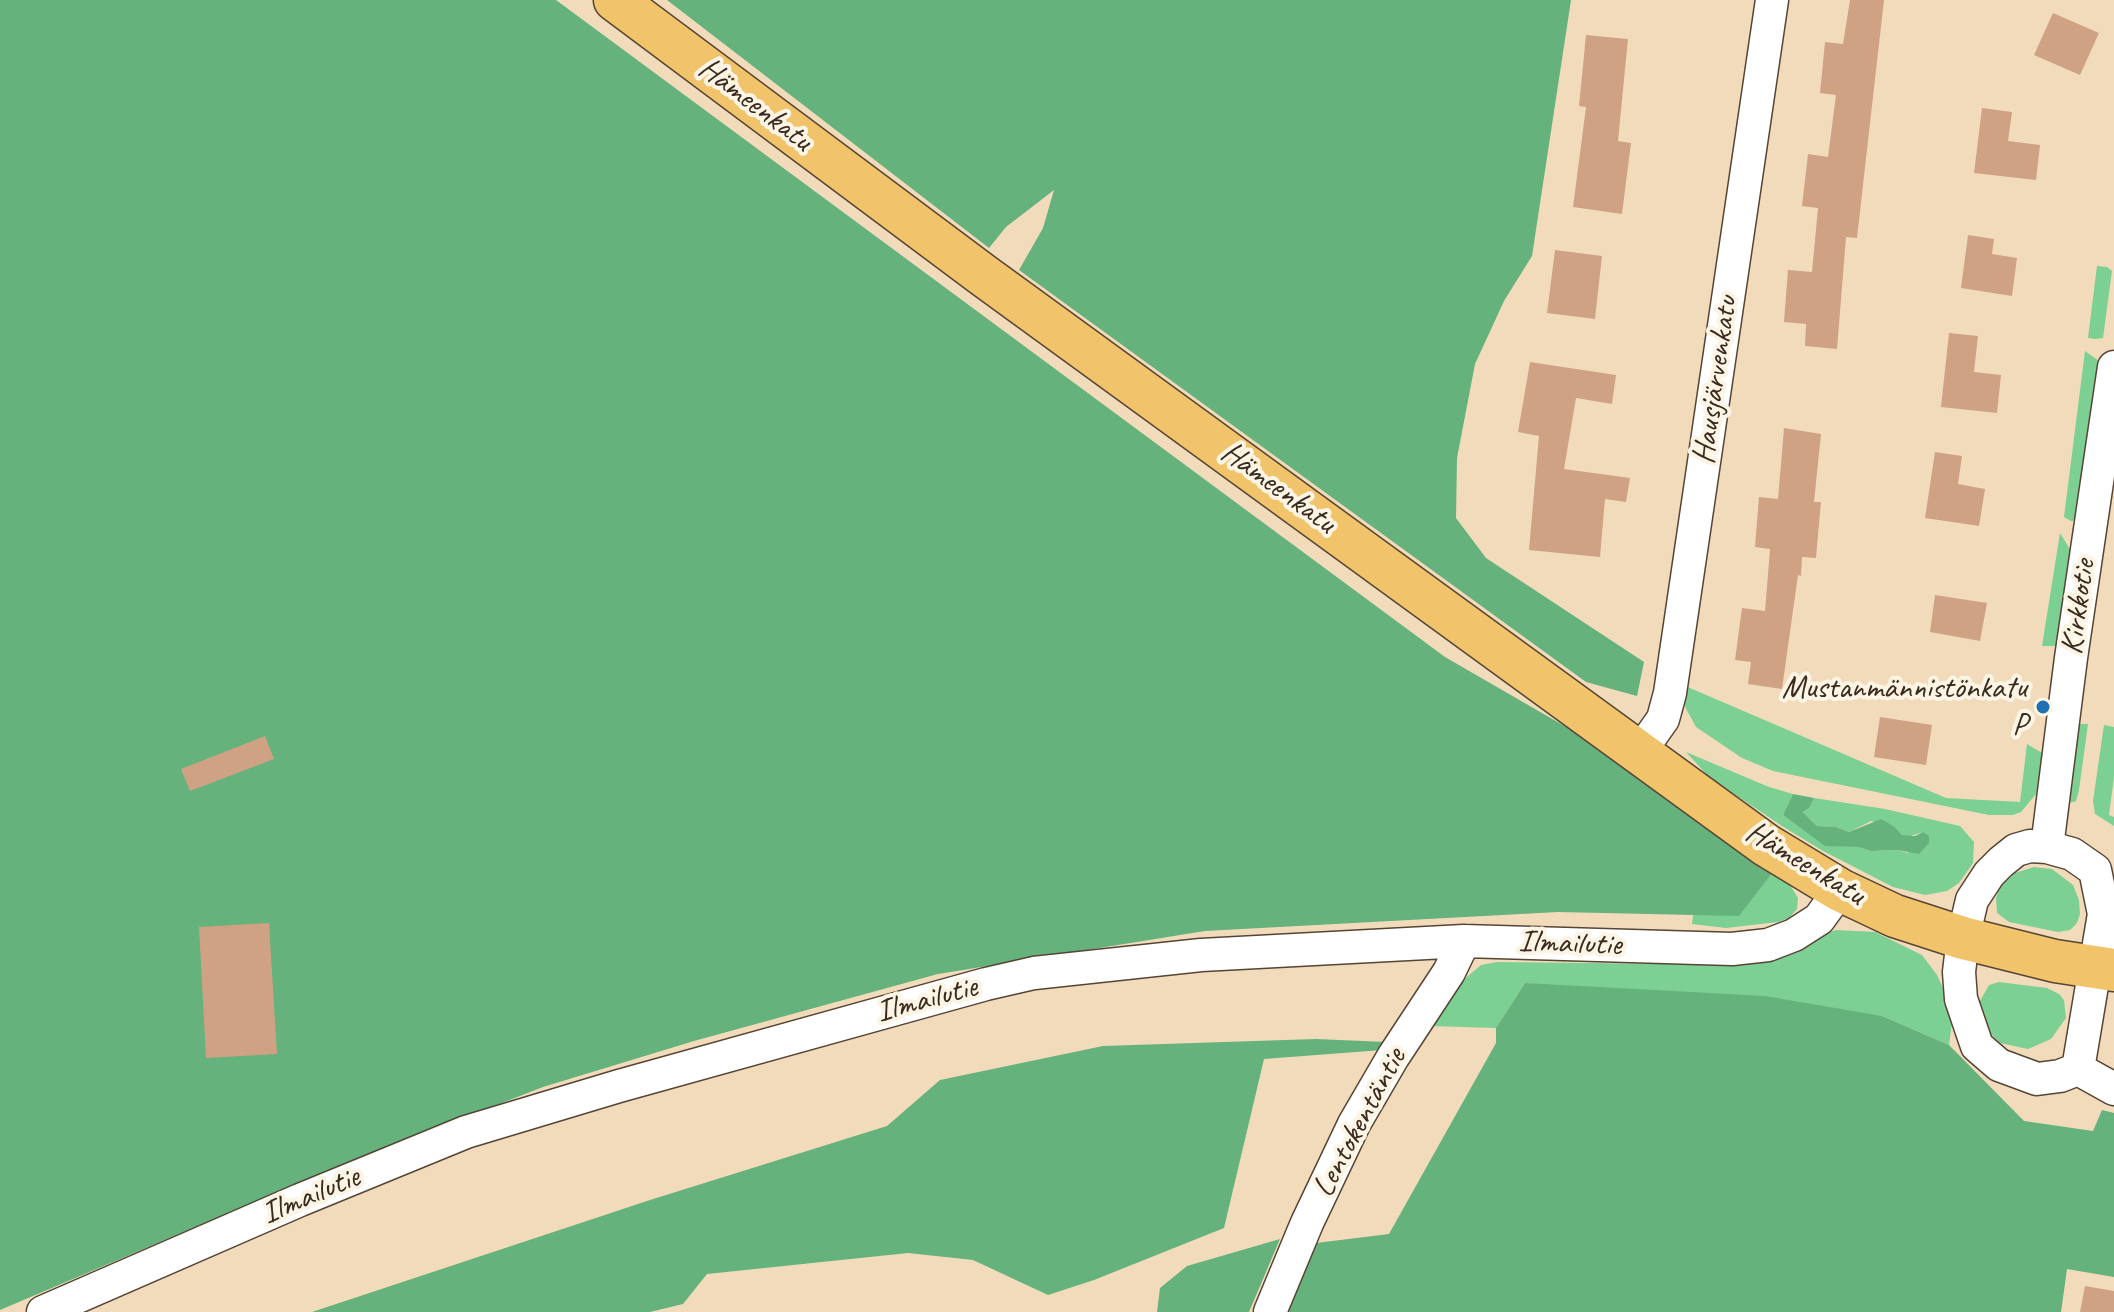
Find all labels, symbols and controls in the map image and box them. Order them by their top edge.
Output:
street label: Hämeenkatu [691,50,819,160]
street label: Hausjärvenkatu [1685,294,1747,466]
street label: Hämeenkatu [1213,434,1343,542]
street label: Kirkkotie [2053,557,2105,657]
place label: Mustanmännistönkatu P [1782,670,2027,745]
marker: Mustanmännistönkatu P [2034,698,2052,716]
street label: Hämeenkatu [1738,813,1872,915]
street label: Ilmailutie [1518,923,1622,965]
street label: Ilmailutie [872,968,982,1032]
street label: Lentokentäntie [1305,1042,1415,1204]
street label: Ilmailutie [256,1158,366,1234]

